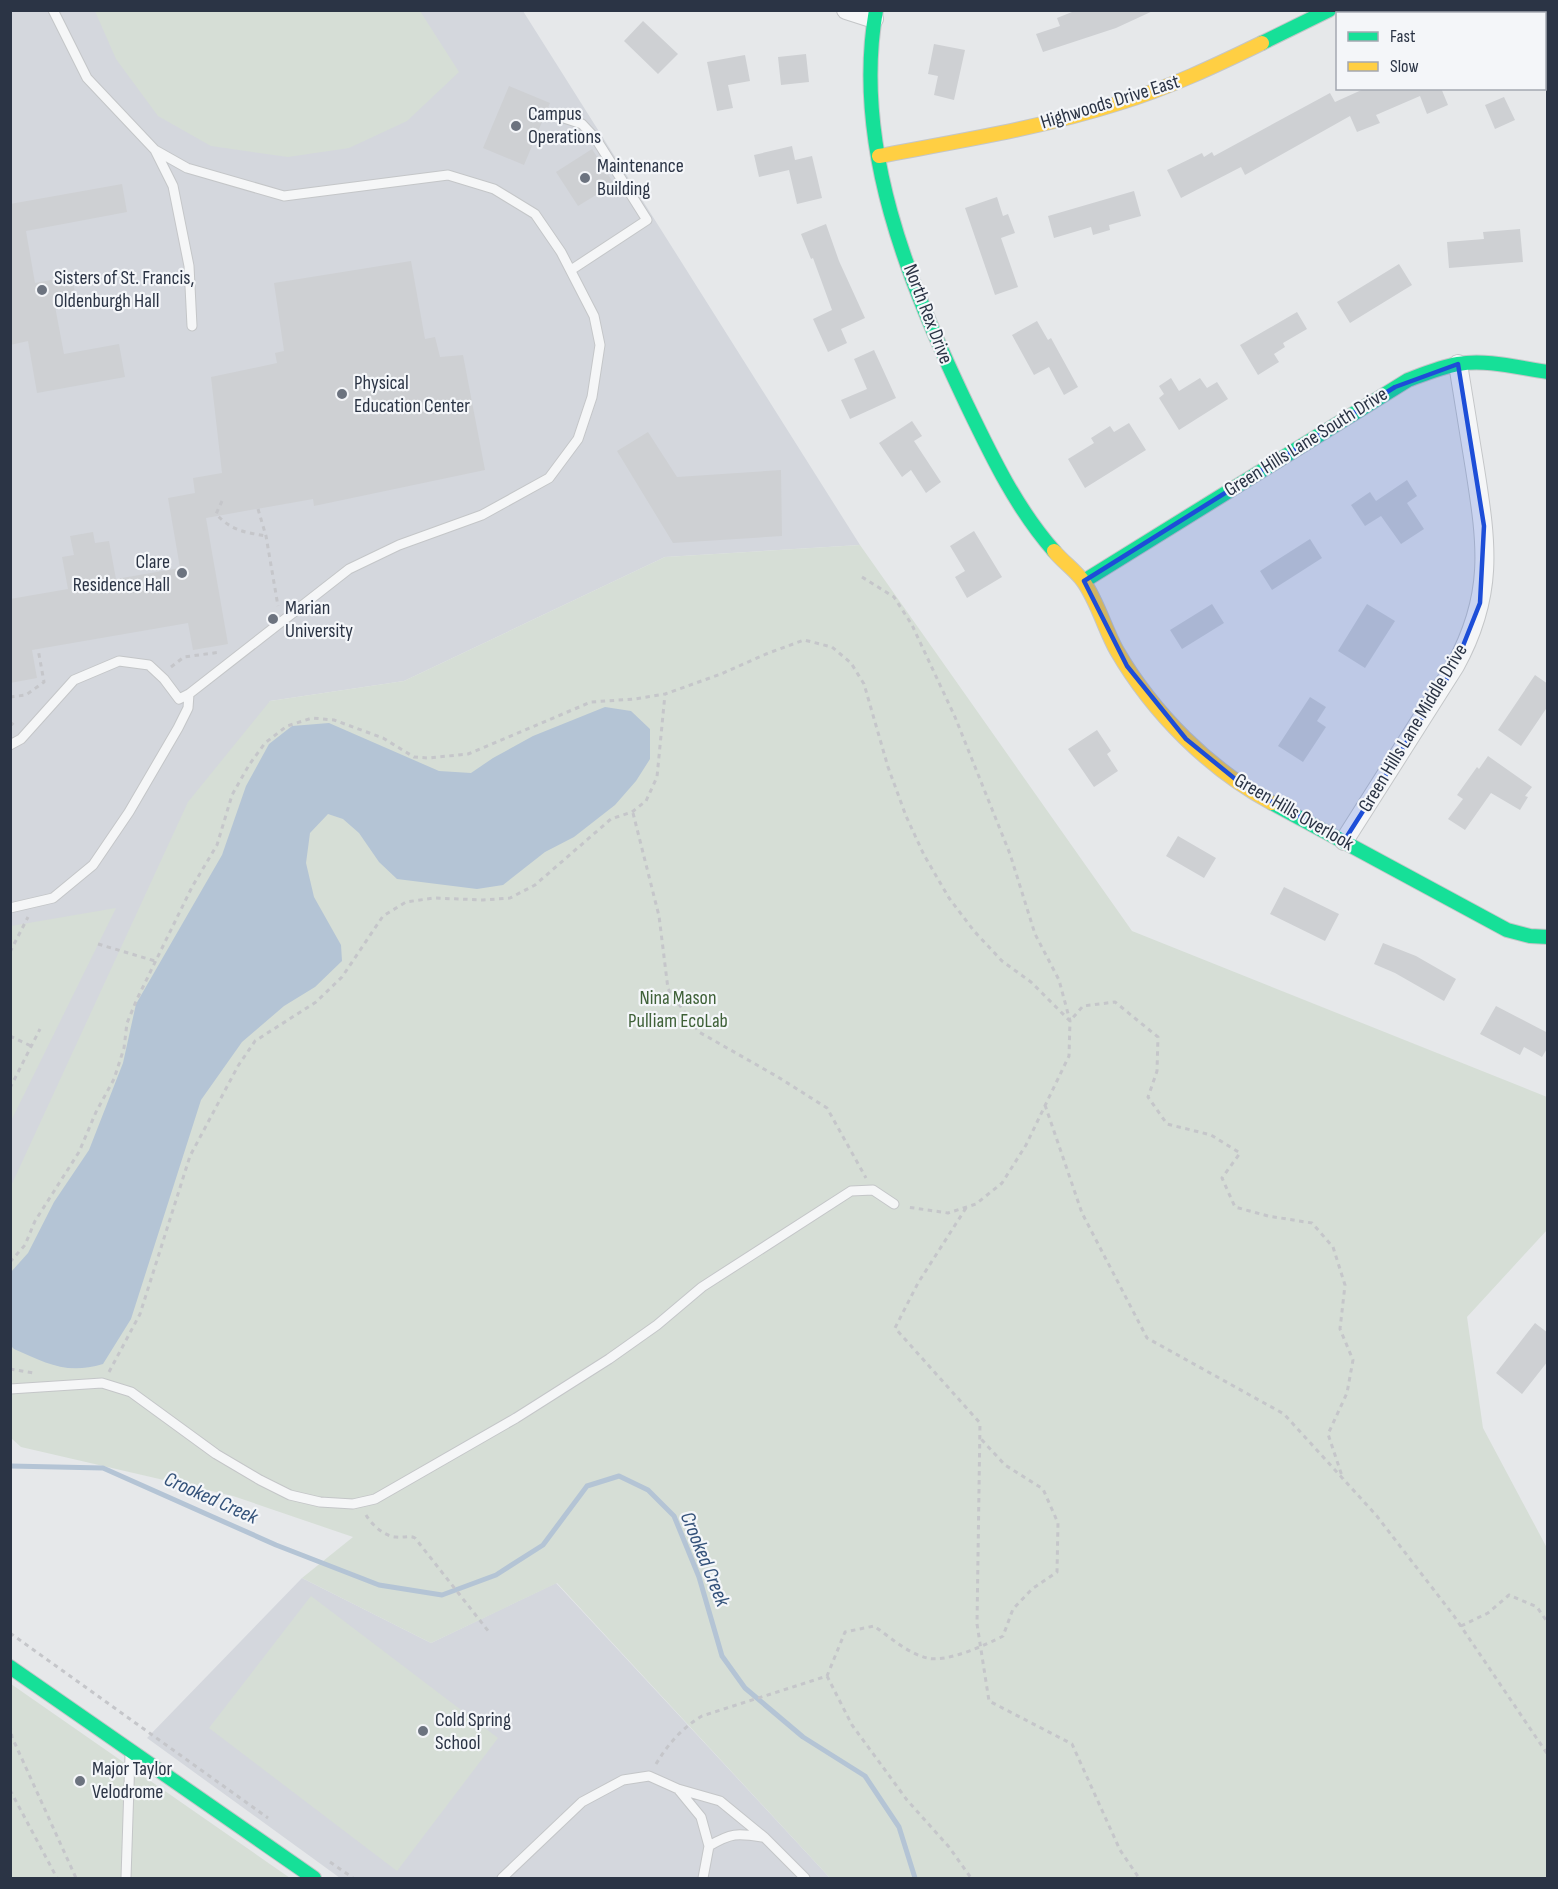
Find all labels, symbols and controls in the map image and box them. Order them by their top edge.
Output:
legend [1336,12,1546,90]
text: Fast [1390,26,1416,47]
text: Slow [1390,56,1419,77]
street label: Highwoods Drive East [1038,69,1182,135]
place label: Campus Operations [528,102,601,149]
marker: Campus Operations [509,119,523,133]
place label: Maintenance Building [597,154,684,201]
marker: Maintenance Building [578,171,592,185]
street label: North Rex Drive [898,261,958,367]
place label: Sisters of St. Francis, Oldenburgh Hall [54,266,194,313]
marker: Sisters of St. Francis, Oldenburgh Hall [35,283,49,297]
place label: Physical Education Center [354,371,470,418]
street label: Green Hills Lane South Drive [1220,382,1392,502]
marker: Physical Education Center [335,387,349,401]
place label: Clare Residence Hall [73,550,170,597]
marker: Clare Residence Hall [175,566,189,580]
place label: Marian University [285,596,353,643]
marker: Marian University [266,612,280,626]
street label: Green Hills Lane Middle Drive [1353,640,1473,816]
street label: Green Hills Overlook [1230,768,1358,856]
park label: Nina Mason Pulliam EcoLab [628,986,728,1033]
water label: Crooked Creek [160,1466,263,1530]
water label: Crooked Creek [675,1508,736,1611]
place label: Cold Spring School [435,1708,511,1755]
marker: Cold Spring School [416,1724,430,1738]
place label: Major Taylor Velodrome [92,1757,172,1804]
marker: Major Taylor Velodrome [73,1774,87,1788]

